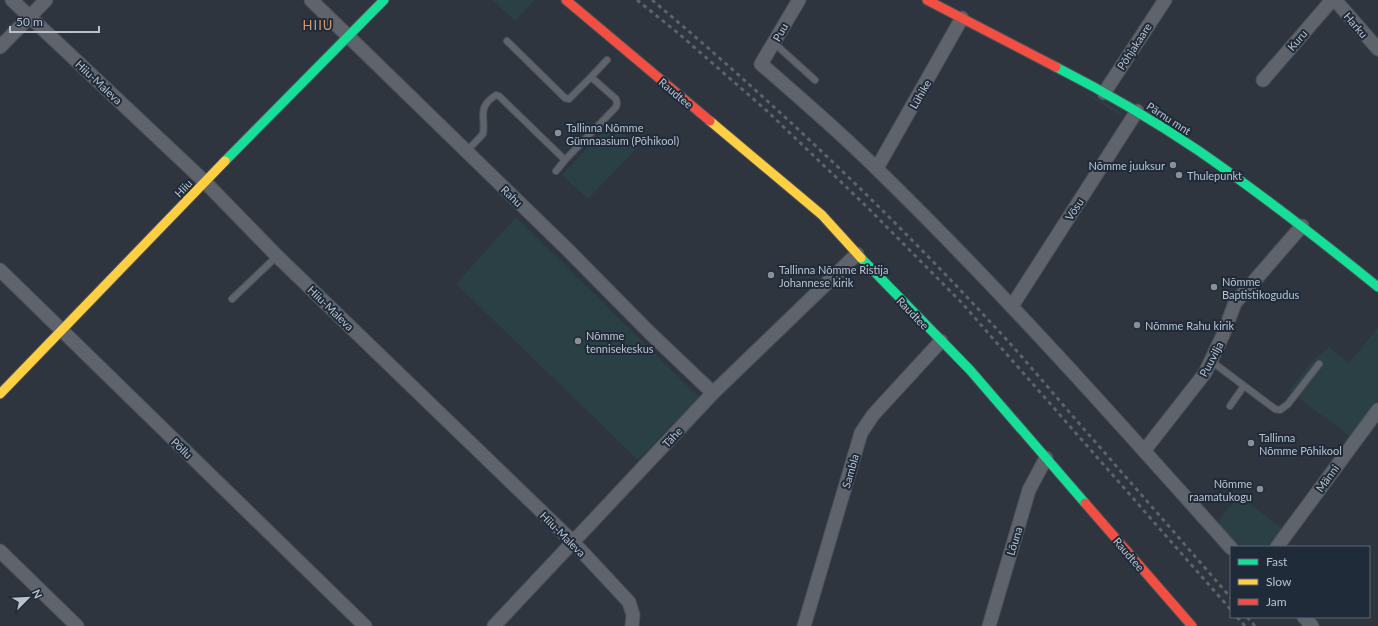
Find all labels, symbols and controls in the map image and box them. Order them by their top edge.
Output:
scale bar [10,8,99,34]
street label: Harku [1341,10,1371,40]
text: 50 m [16,14,43,29]
district label: HIIU [303,17,333,33]
street label: Põhjakaare [1114,20,1154,72]
street label: Puu [770,21,790,43]
street label: Kuru [1284,27,1310,53]
street label: Hiiu-Maleva [73,57,125,107]
street label: Raudtee [656,75,696,111]
street label: Lühike [907,77,934,111]
street label: Pärnu mnt [1144,99,1194,137]
place label: Tallinna Nõmme Gümnaasium (Põhikool) [566,121,679,147]
marker: Tallinna Nõmme Gümnaasium (Põhikool) [553,128,563,138]
place label: Nõmme juuksur [1088,159,1165,172]
marker: Nõmme juuksur [1168,160,1178,170]
place label: Thulepunkt [1187,169,1242,182]
marker: Thulepunkt [1174,170,1184,180]
street label: Hiiu [171,176,195,200]
street label: Rahu [499,183,525,209]
street label: Võsu [1062,195,1086,223]
place label: Tallinna Nõmme Ristija Johannese kirik [779,263,888,289]
marker: Tallinna Nõmme Ristija Johannese kirik [766,270,776,280]
place label: Nõmme Baptistikogudus [1222,275,1300,301]
marker: Nõmme Baptistikogudus [1209,282,1219,292]
street label: Hiiu-Maleva [305,283,357,333]
street label: Raudtee [894,294,932,332]
place label: Nõmme Rahu kirik [1145,319,1234,332]
marker: Nõmme Rahu kirik [1132,320,1142,330]
place label: Nõmme tennisekeskus [586,329,654,355]
marker: Nõmme tennisekeskus [573,336,583,346]
street label: Puuvilja [1196,339,1226,379]
street label: Tähe [659,424,685,450]
place label: Tallinna Nõmme Põhikool [1259,431,1342,457]
street label: Põllu [169,435,195,461]
marker: Tallinna Nõmme Põhikool [1246,438,1256,448]
street label: Sambla [839,453,861,489]
street label: Männi [1313,462,1341,494]
place label: Nõmme raamatukogu [1189,477,1252,503]
marker: Nõmme raamatukogu [1255,484,1265,494]
street label: Hiiu-Maleva [538,509,588,559]
street label: Lõuna [1004,525,1024,557]
street label: Raudtee [1111,535,1147,574]
legend [1230,546,1370,618]
text: Fast [1266,554,1288,569]
text: Slow [1266,574,1292,589]
north arrow [8,578,48,618]
text: N [30,587,45,600]
text: Jam [1266,594,1287,609]

